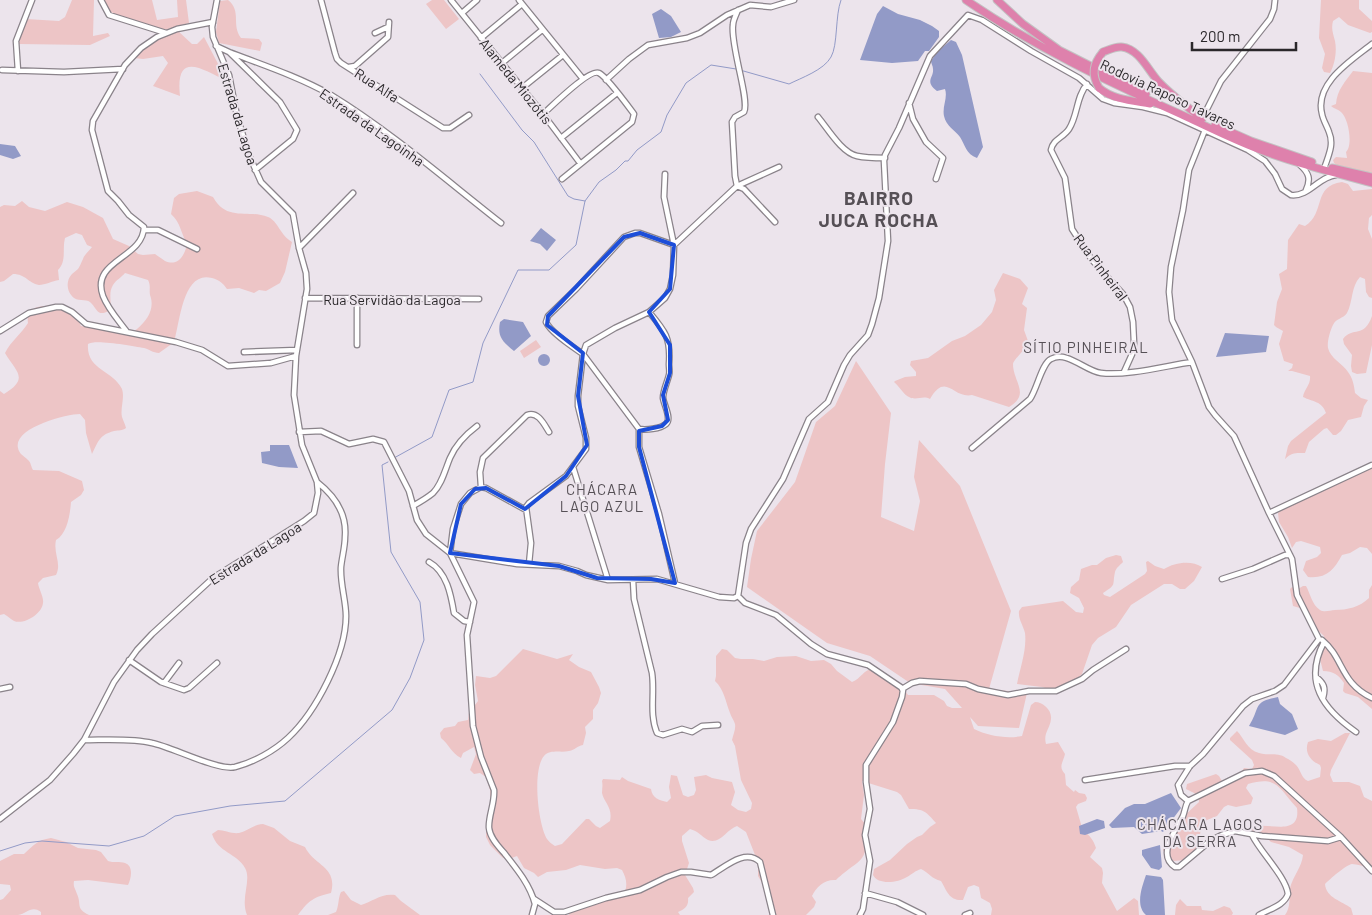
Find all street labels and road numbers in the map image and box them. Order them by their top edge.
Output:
street label: Alameda Miozótis [476,35,556,128]
street label: Rodovia Raposo Tavares [1098,55,1238,133]
street label: Estrada da Lagoa [215,61,261,167]
street label: Rua Alfa [352,64,402,106]
street label: Estrada da Lagoinha [316,85,428,169]
street label: Rua Pinheiral [1070,230,1132,304]
street label: Rua Servidão da Lagoa [323,291,461,308]
street label: Estrada da Lagoa [206,518,304,588]

